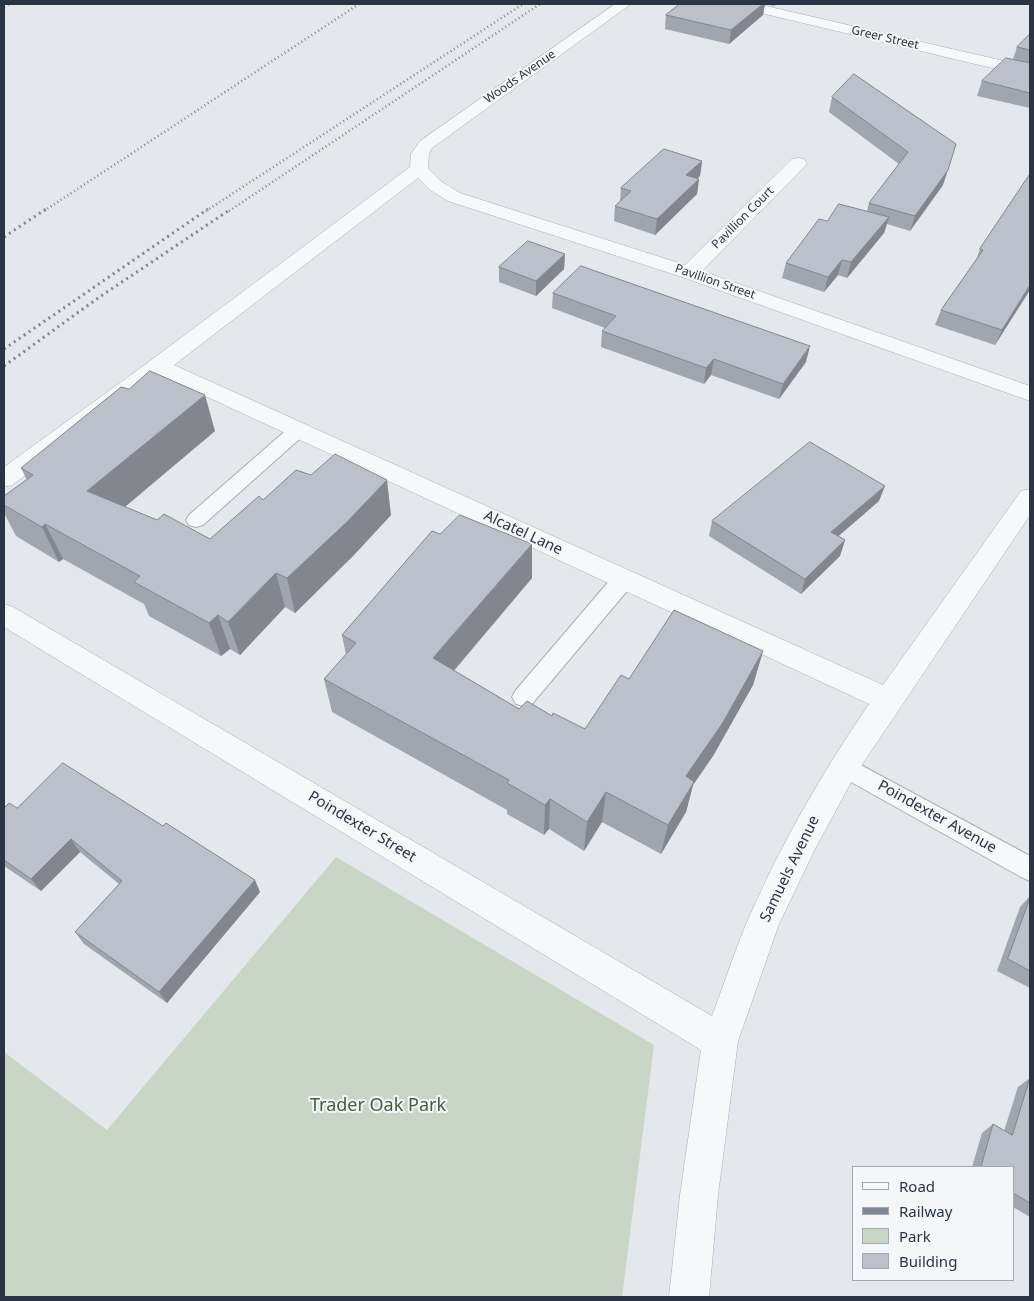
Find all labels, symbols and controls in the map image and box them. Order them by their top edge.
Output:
street label: Greer Street [850,23,920,53]
street label: Woods Avenue [482,47,558,107]
street label: Pavillion Court [709,184,777,252]
street label: Pavillion Street [673,262,757,302]
street label: Alcatel Lane [481,507,565,559]
street label: Poindexter Avenue [874,777,1000,857]
street label: Poindexter Street [305,788,419,866]
street label: Samuels Avenue [756,813,824,925]
park label: Trader Oak Park [310,1095,446,1117]
legend [852,1166,1014,1281]
text: Road [899,1176,935,1196]
text: Railway [899,1201,952,1221]
text: Park [899,1226,931,1246]
text: Building [899,1251,957,1271]

